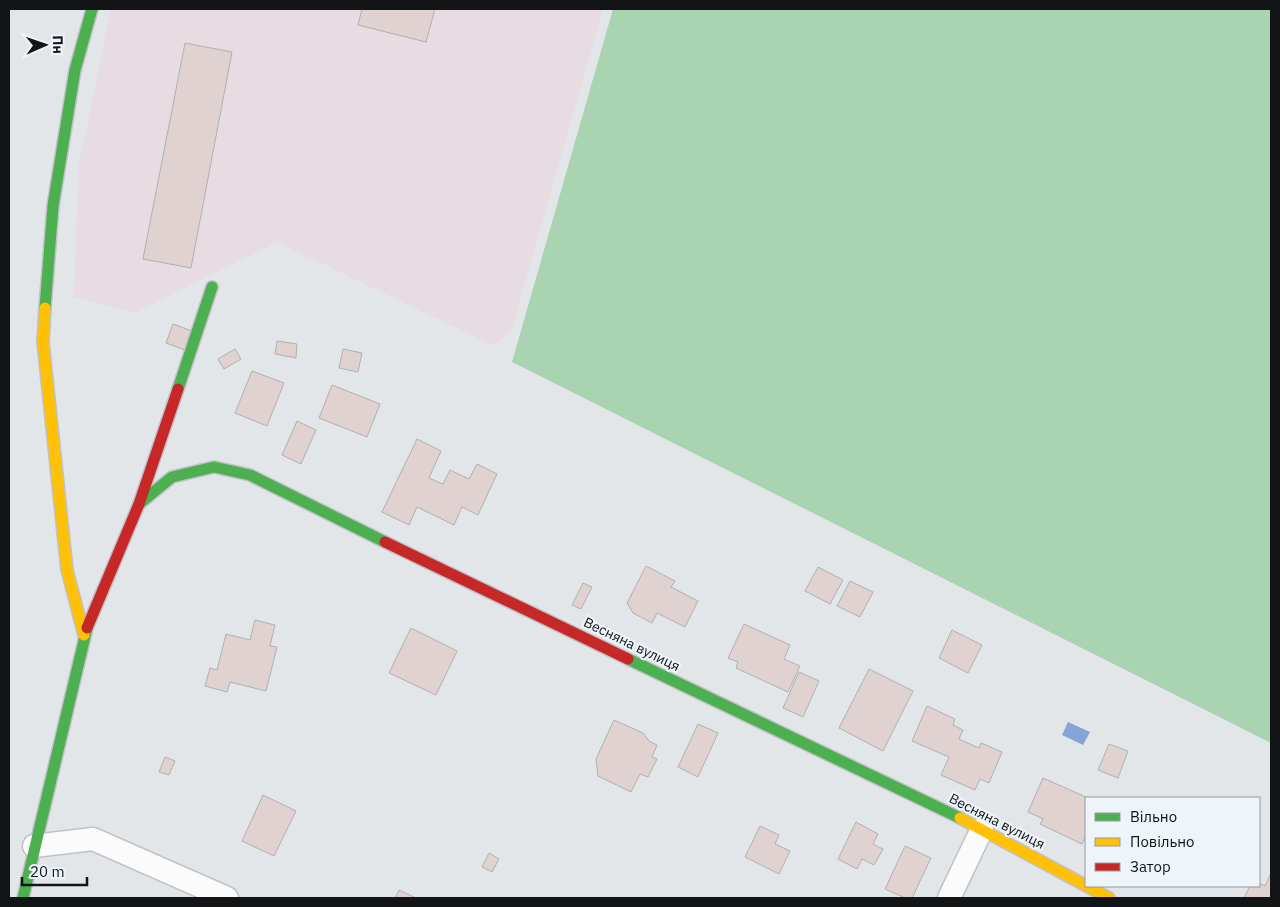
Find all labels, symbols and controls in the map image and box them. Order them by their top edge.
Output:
north arrow [20,20,70,70]
text: Пн [49,35,67,54]
street label: Весняна вулиця [581,613,683,675]
street label: Весняна вулиця [946,789,1048,853]
legend [1085,797,1260,887]
text: Вільно [1130,807,1177,826]
text: Повільно [1130,832,1194,851]
scale bar [22,854,88,886]
text: Затор [1130,857,1171,876]
text: 20 m [30,862,65,881]

